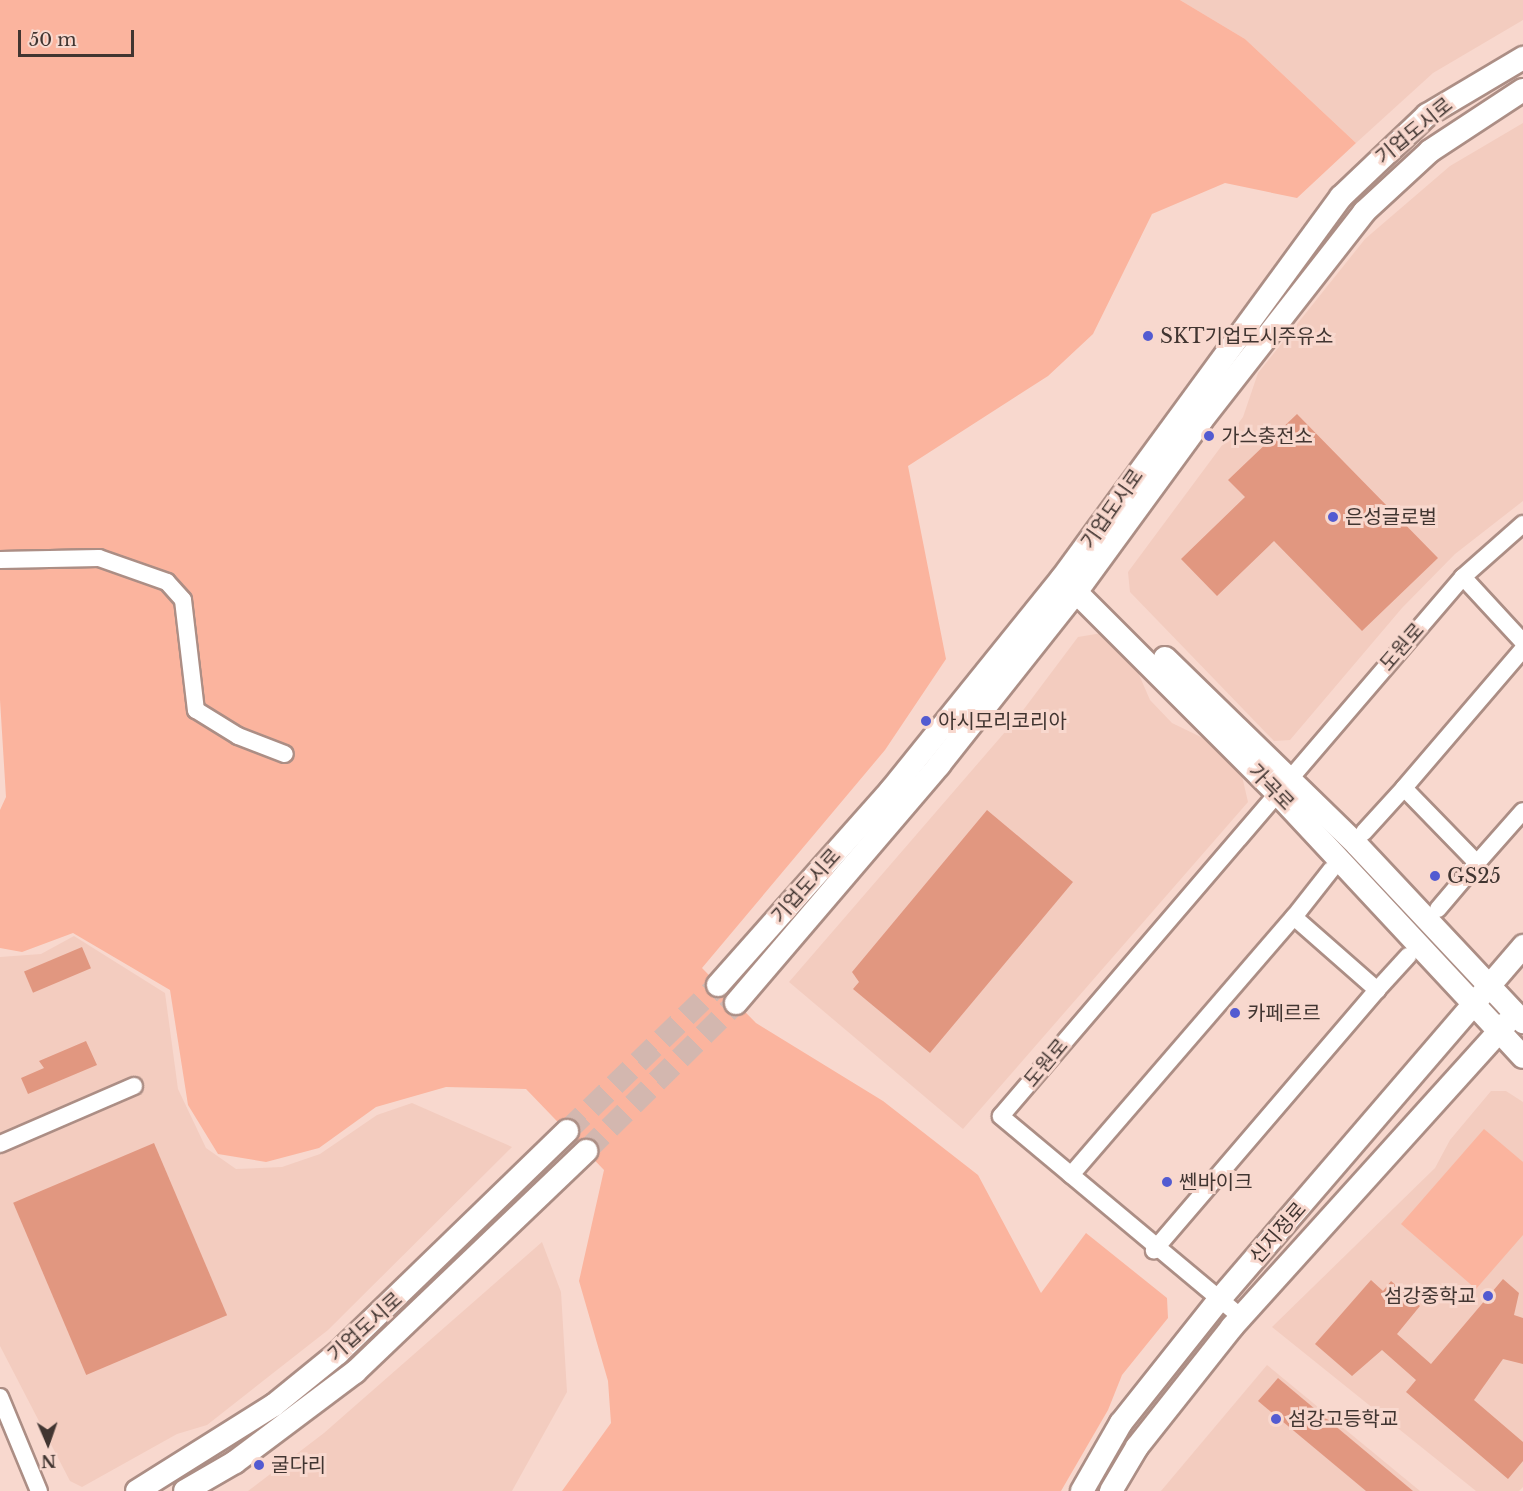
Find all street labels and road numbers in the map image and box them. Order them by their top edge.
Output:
street label: 기업도시로 [1371,93,1457,169]
street label: 기업도시로 [1076,464,1148,554]
street label: 도원로 [1375,618,1429,676]
street label: 가곡로 [1243,759,1299,815]
street label: 기업도시로 [766,844,846,928]
street label: 도원로 [1019,1034,1073,1092]
street label: 신지정로 [1245,1197,1311,1269]
street label: 기업도시로 [323,1287,407,1367]

